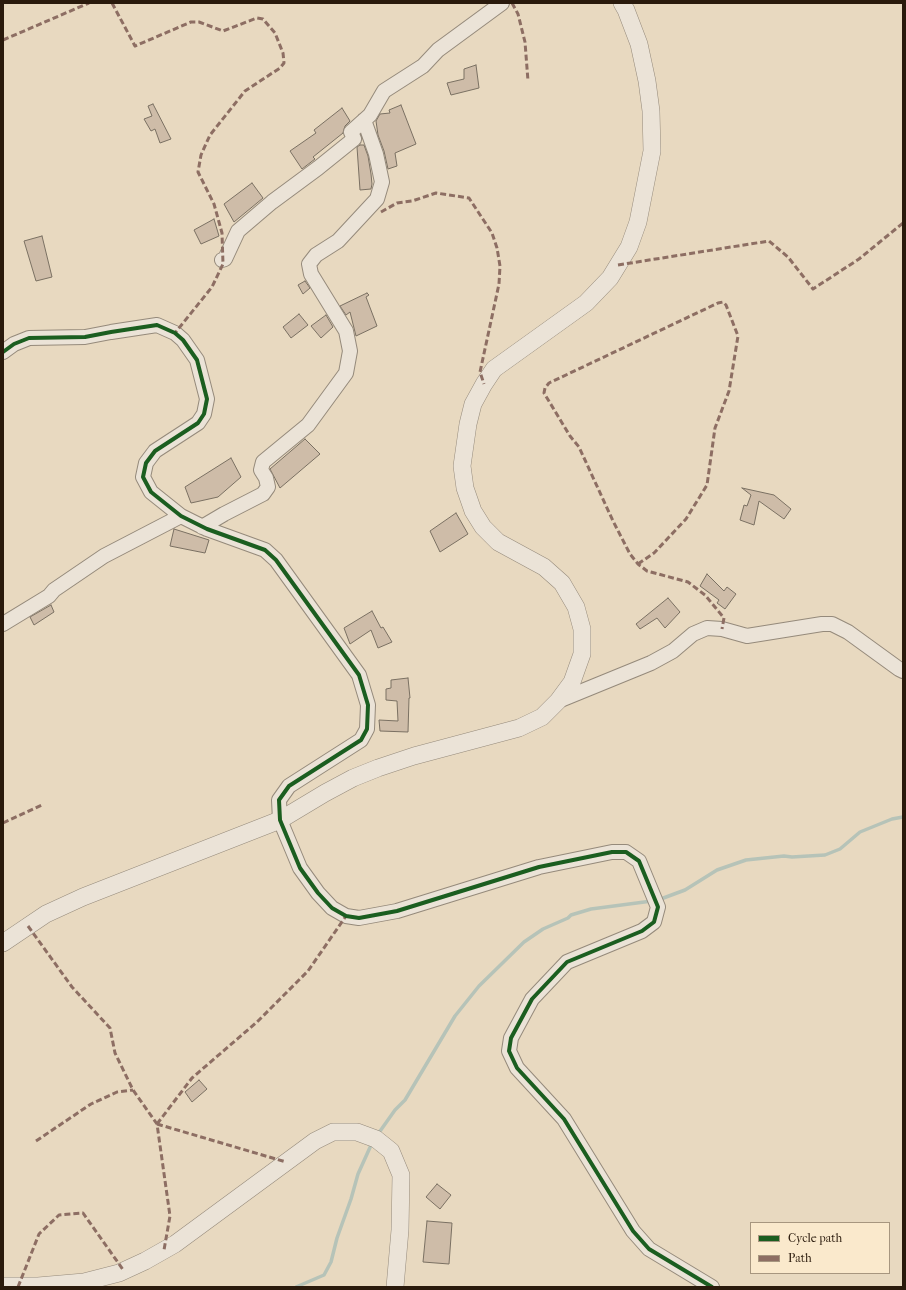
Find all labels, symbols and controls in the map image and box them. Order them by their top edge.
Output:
legend [750,1222,890,1274]
text: Cycle path [788,1231,842,1245]
text: Path [788,1251,812,1265]

